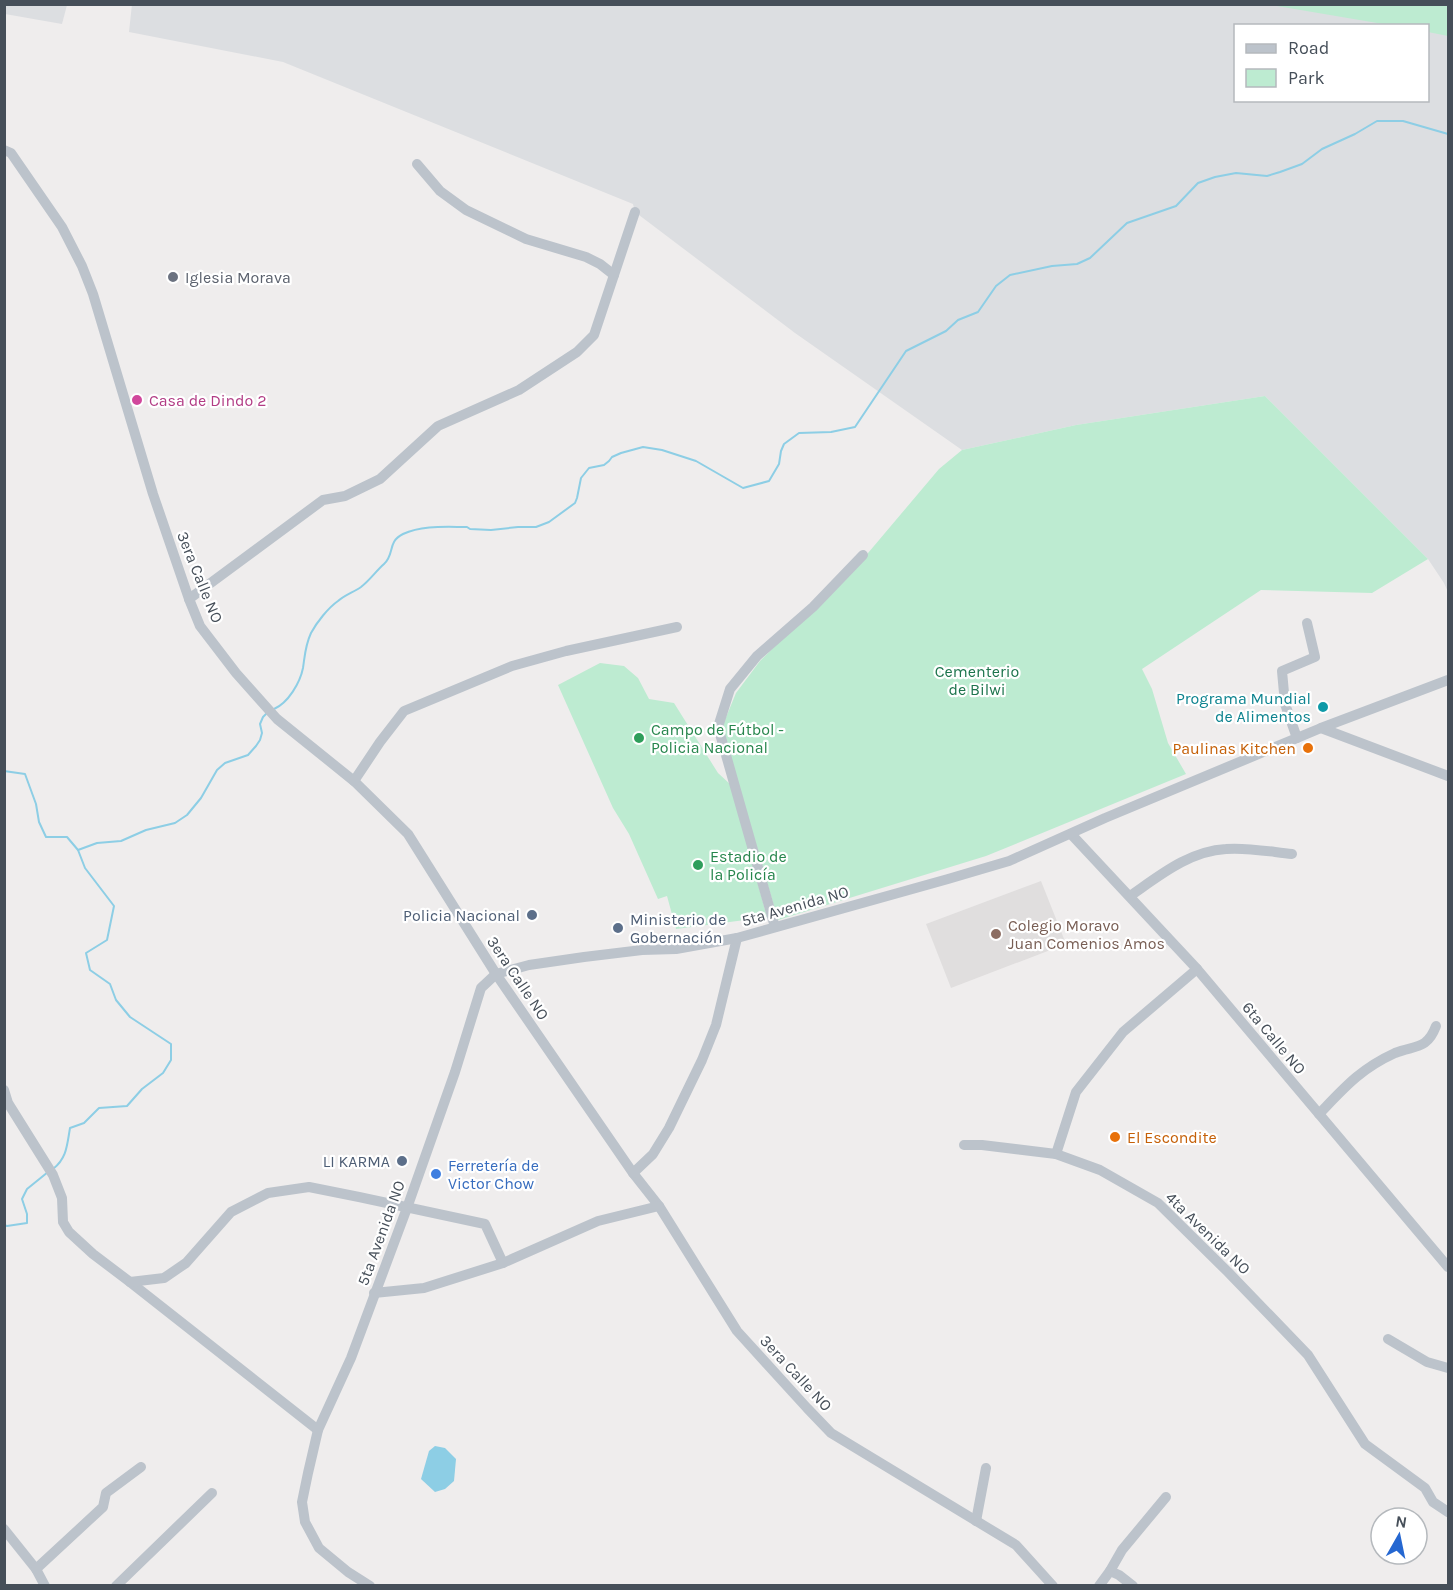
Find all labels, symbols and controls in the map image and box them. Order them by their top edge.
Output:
legend [1234,24,1429,102]
text: Road [1288,37,1329,59]
text: Park [1288,67,1325,89]
place label: Iglesia Morava [185,268,291,287]
marker: Iglesia Morava [166,270,180,284]
place label: Casa de Dindo 2 [149,391,266,410]
marker: Casa de Dindo 2 [130,393,144,407]
street label: 3era Calle NO [173,529,227,625]
park label: Cementerio de Bilwi [935,662,1019,699]
place label: Programa Mundial de Alimentos [1176,689,1311,726]
marker: Programa Mundial de Alimentos [1316,700,1330,714]
place label: Campo de Fútbol - Policia Nacional [651,720,784,757]
marker: Campo de Fútbol - Policia Nacional [632,731,646,745]
place label: Paulinas Kitchen [1172,739,1296,758]
marker: Paulinas Kitchen [1301,741,1315,755]
place label: Estadio de la Policía [710,847,787,884]
marker: Estadio de la Policía [691,858,705,872]
street label: 5ta Avenida NO [739,882,851,930]
place label: Policia Nacional [403,906,520,925]
marker: Policia Nacional [525,908,539,922]
place label: Ministerio de Gobernación [630,910,726,947]
place label: Colegio Moravo Juan Comenios Amos [1008,916,1165,953]
marker: Ministerio de Gobernación [611,921,625,935]
marker: Colegio Moravo Juan Comenios Amos [989,927,1003,941]
street label: 3era Calle NO [483,933,553,1023]
street label: 6ta Calle NO [1238,998,1310,1078]
place label: El Escondite [1127,1128,1217,1147]
marker: El Escondite [1108,1130,1122,1144]
place label: LI KARMA [323,1152,390,1171]
marker: LI KARMA [395,1154,409,1168]
place label: Ferretería de Victor Chow [448,1156,539,1193]
marker: Ferretería de Victor Chow [429,1167,443,1181]
street label: 5ta Avenida NO [353,1178,409,1288]
street label: 4ta Avenida NO [1162,1188,1254,1278]
street label: 3era Calle NO [756,1331,836,1415]
north arrow [1369,1506,1429,1566]
text: N [1394,1511,1408,1532]

